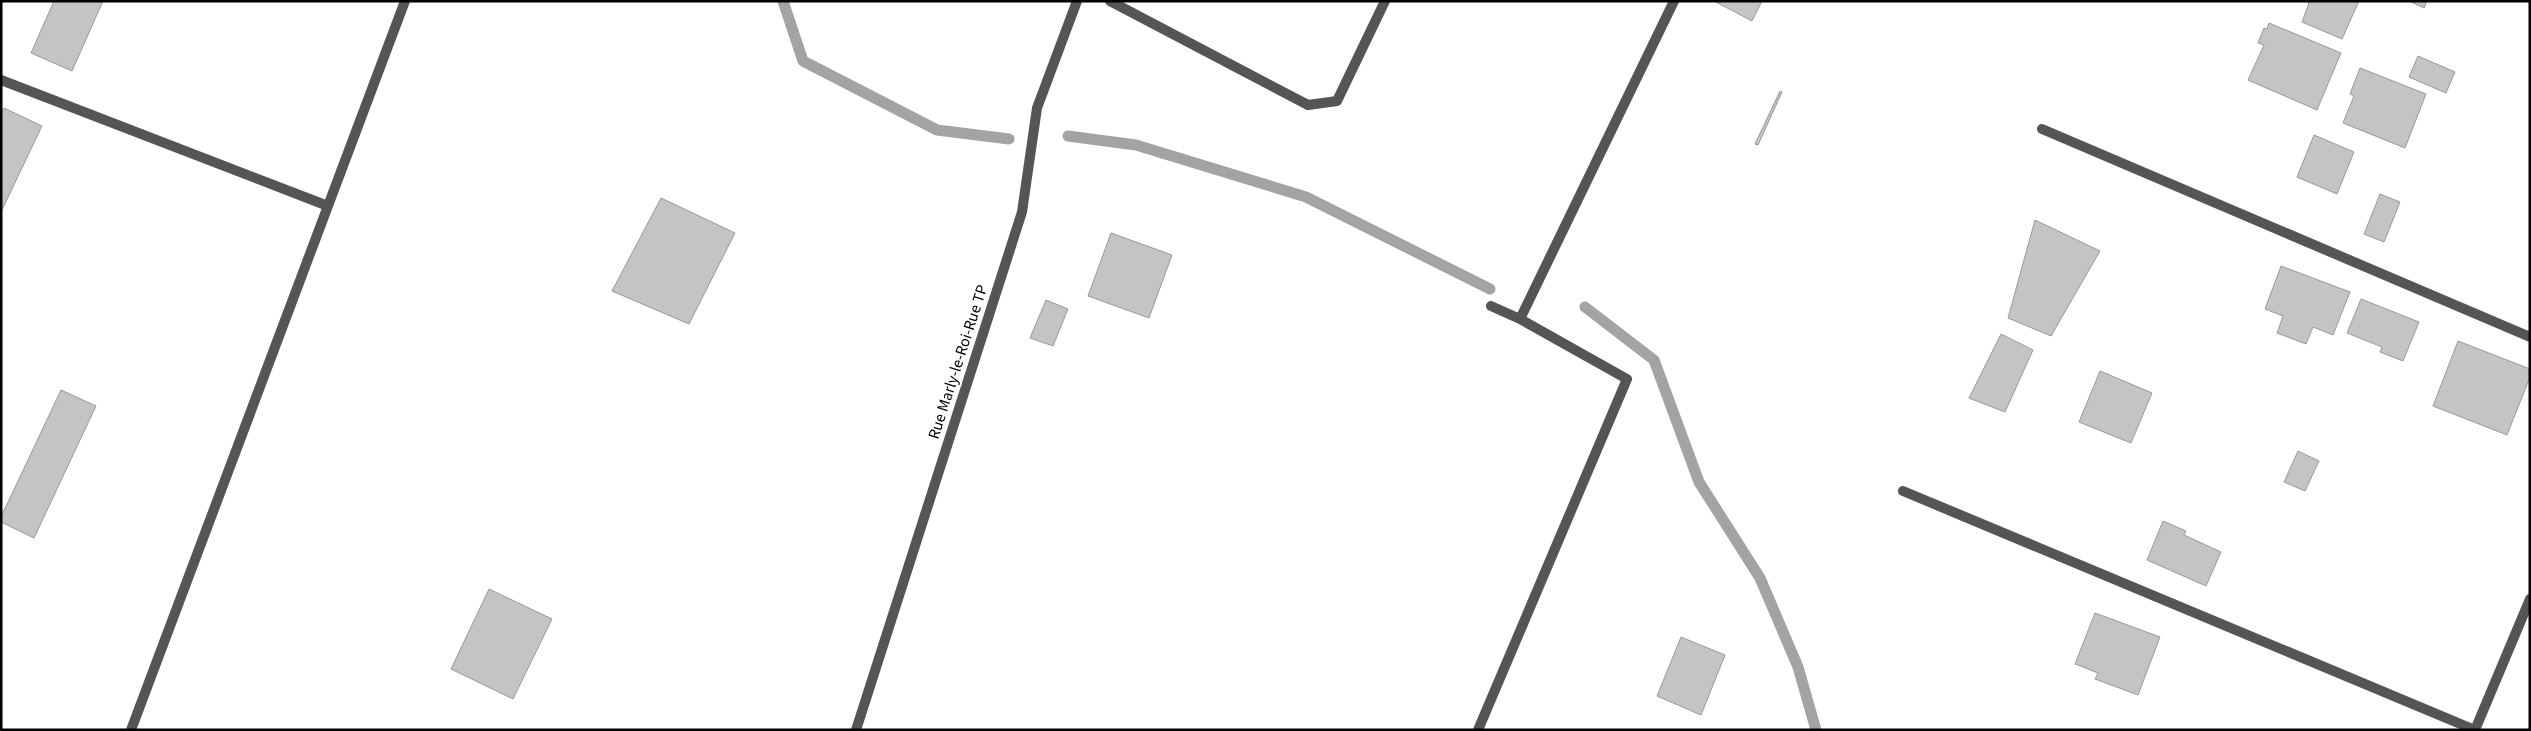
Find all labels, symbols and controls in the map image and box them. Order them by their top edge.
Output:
street label: Rue Marly-le-Roi-Rue TP [923,282,993,442]

